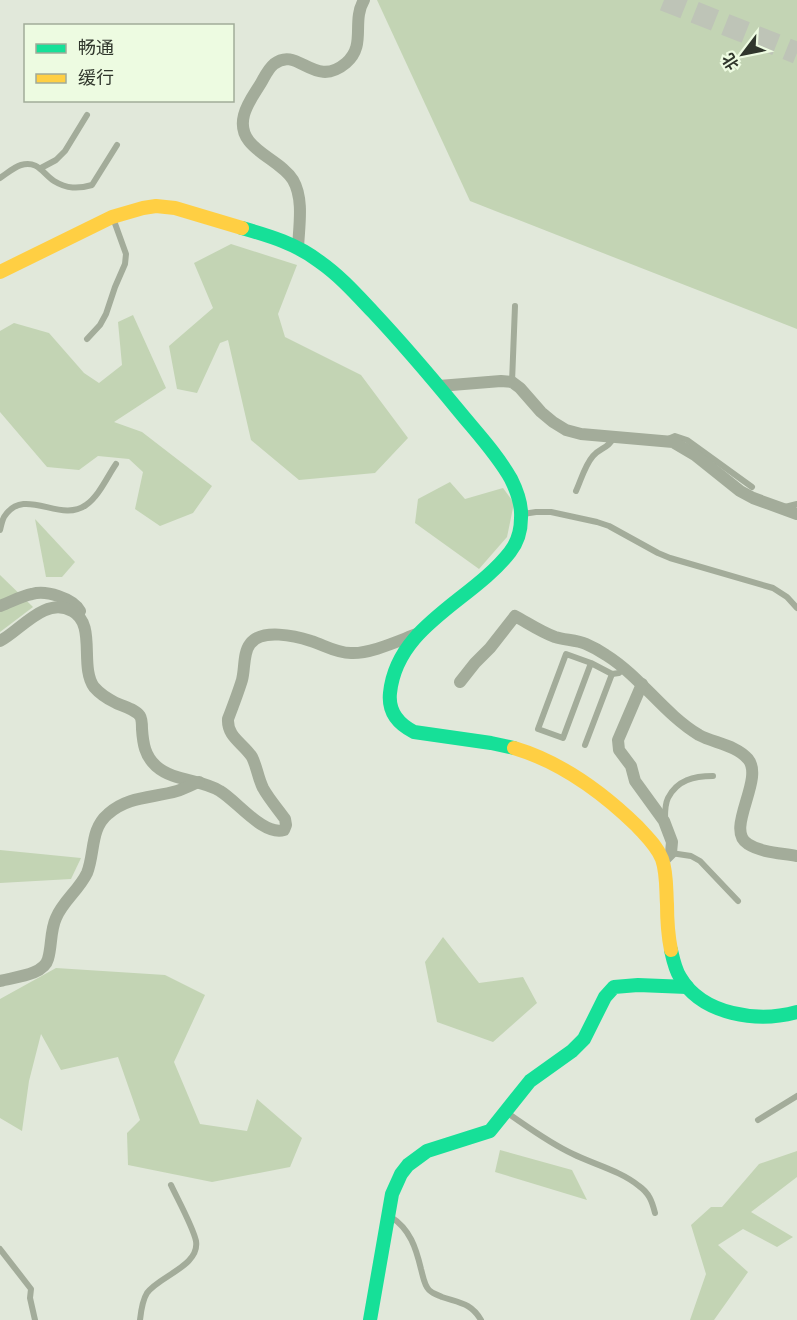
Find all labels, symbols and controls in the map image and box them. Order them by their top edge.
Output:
legend [24,24,234,102]
north arrow [713,24,773,84]
text: 畅通 [78,37,114,59]
text: 北 [718,50,743,74]
text: 缓行 [78,67,114,89]

